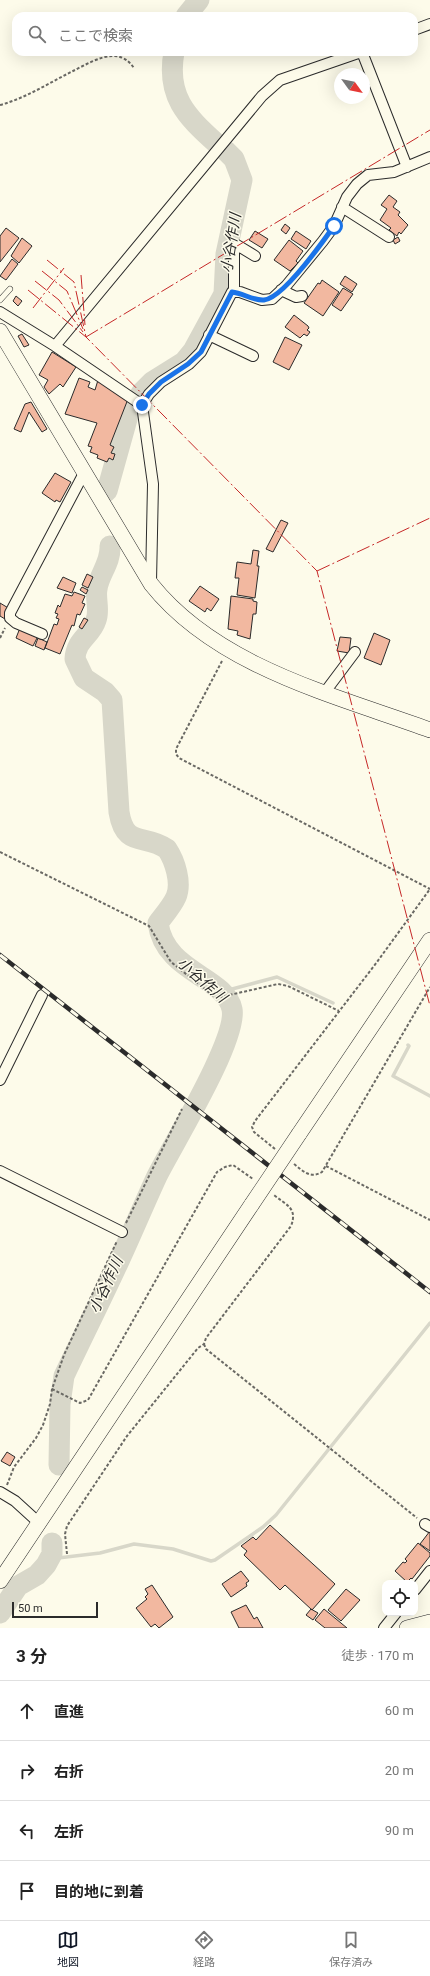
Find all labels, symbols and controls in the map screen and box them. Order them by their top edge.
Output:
search box [12,12,418,56]
icon: search [26,23,48,45]
text: ここで検索 [58,27,133,45]
north arrow [334,68,370,104]
water label: 小谷作川 [217,210,245,274]
route start [325,217,343,235]
route end [133,396,151,414]
water label: 小谷作川 [173,954,232,1008]
water label: 小谷作川 [85,1252,128,1316]
map controls [382,1580,418,1616]
button: locate [382,1580,418,1616]
scale bar [12,1600,98,1619]
text: 50 m [18,1602,43,1615]
text: 3 分 [16,1646,47,1666]
text: 徒歩 · 170 m [342,1648,414,1663]
icon: ahead [16,1700,38,1722]
text: 直進 [54,1703,84,1721]
text: 60 m [385,1703,414,1718]
icon: right [16,1760,38,1782]
text: 右折 [54,1763,84,1781]
text: 20 m [385,1763,414,1778]
icon: left [16,1820,38,1842]
text: 左折 [54,1823,84,1841]
text: 90 m [385,1823,414,1838]
icon: arrive [16,1880,38,1902]
text: 目的地に到着 [54,1883,144,1901]
tab: 地図 [57,1929,79,1969]
tab: 経路 [193,1929,215,1969]
tab: 保存済み [329,1929,373,1969]

